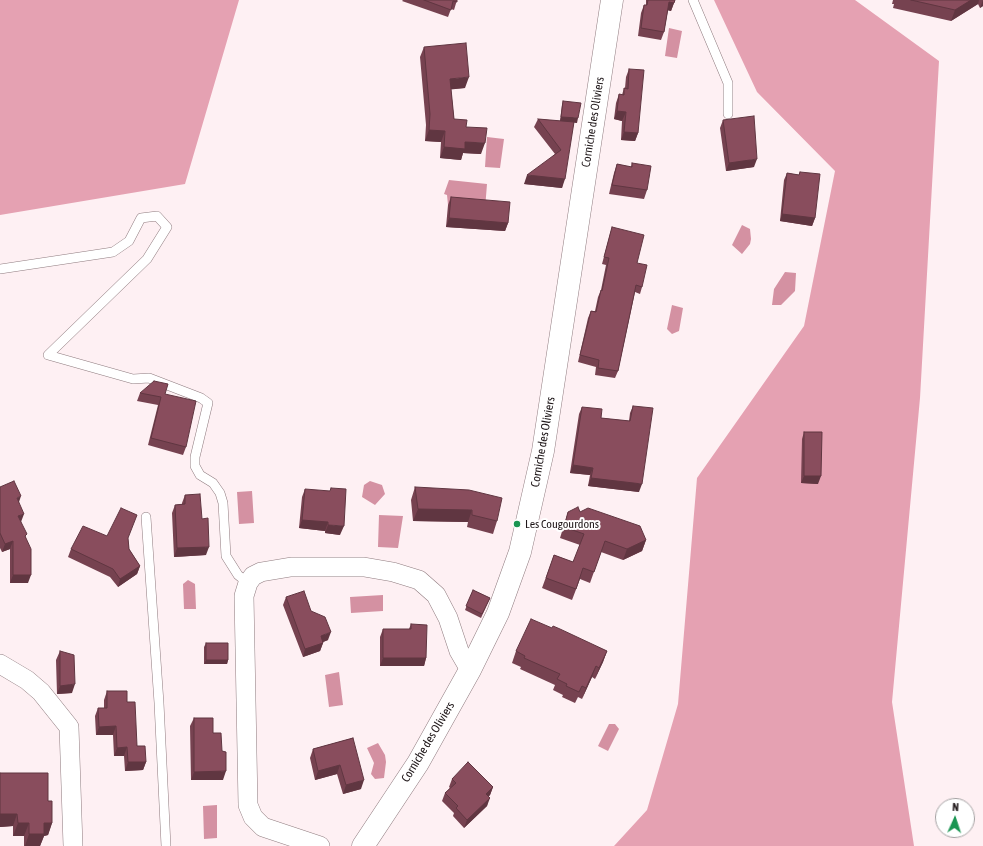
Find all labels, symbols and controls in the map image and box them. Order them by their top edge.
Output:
street label: Corniche des Oliviers [579,76,607,168]
street label: Corniche des Oliviers [528,396,558,488]
place label: Les Cougourdons [525,517,599,531]
marker: Les Cougourdons [512,519,522,529]
street label: Corniche des Oliviers [398,699,458,785]
north arrow [935,798,975,838]
text: N [952,801,959,813]

